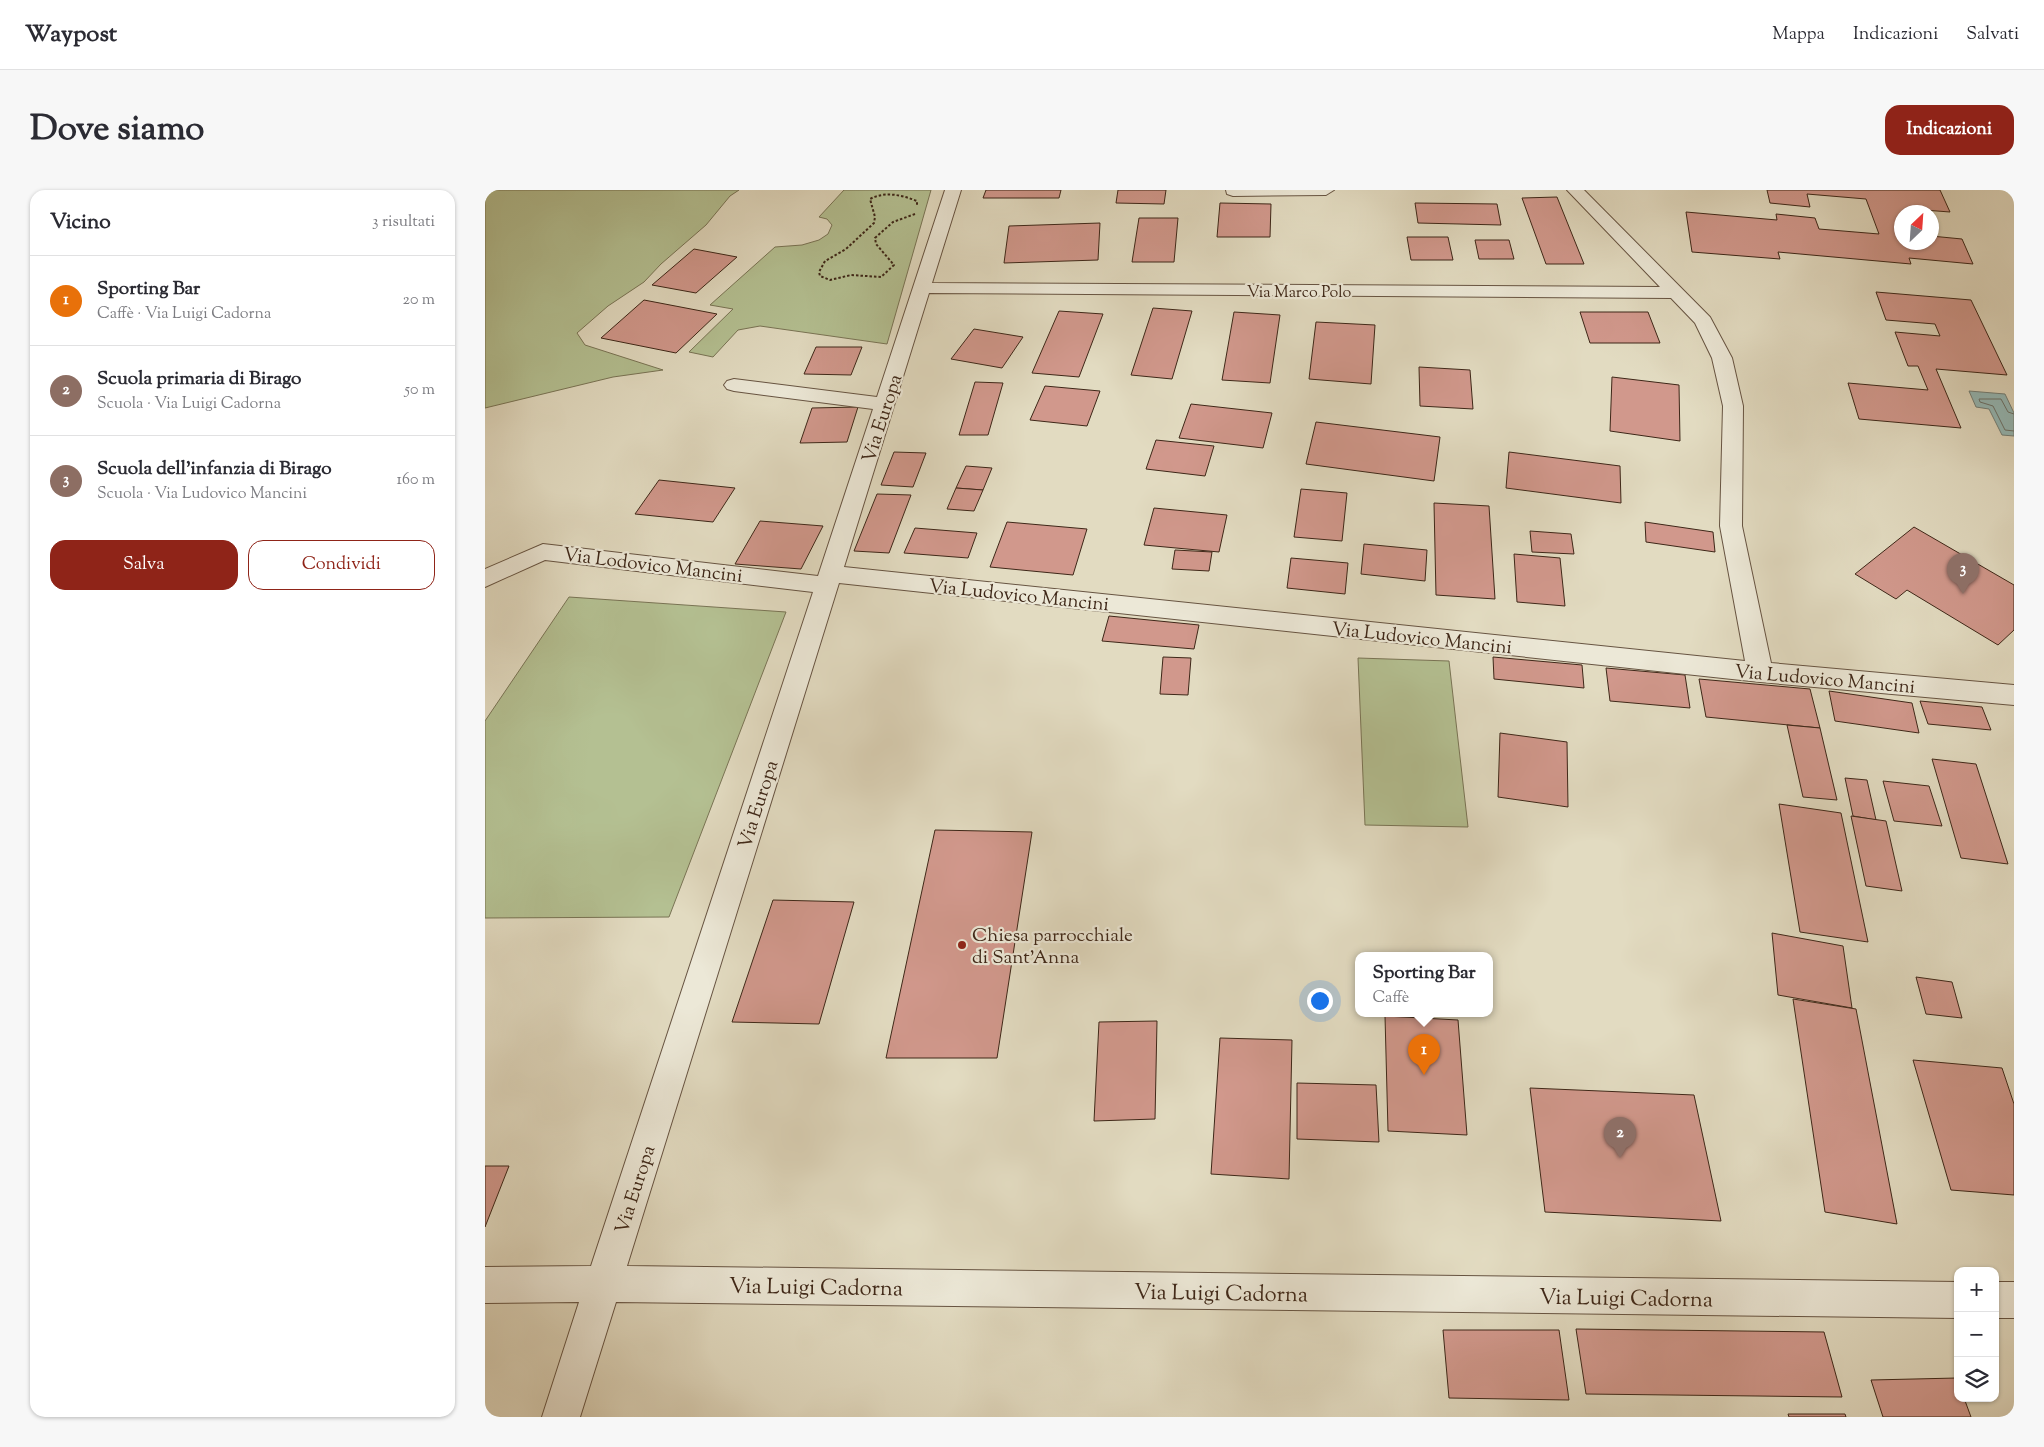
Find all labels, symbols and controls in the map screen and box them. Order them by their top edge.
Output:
text: Waypost [25,18,117,52]
text: Mappa [1772,22,1825,48]
text: Indicazioni [1853,22,1938,48]
text: Salvati [1966,22,2019,48]
text: Dove siamo [30,105,204,156]
button: Indicazioni [1885,105,2014,155]
north arrow [1894,205,1939,250]
text: Vicino [50,208,111,238]
text: 3 risultati [372,211,435,234]
text: Sporting Bar [97,276,200,303]
street label: Via Marco Polo [1247,282,1352,305]
text: 1 [63,289,69,312]
text: 20 m [402,289,435,312]
text: Caffè · Via Luigi Cadorna [97,303,271,326]
text: Scuola primaria di Birago [97,366,302,393]
street label: Via Europa [856,371,910,466]
text: 2 [62,379,70,402]
text: 50 m [404,379,435,402]
text: Scuola · Via Luigi Cadorna [97,393,281,416]
text: Scuola dell’infanzia di Birago [97,456,332,483]
text: 3 [63,469,69,492]
text: 160 m [397,469,435,492]
text: Scuola · Via Ludovico Mancini [97,483,307,506]
button: Salva [50,540,238,590]
button: Condividi [248,540,435,590]
street label: Via Lodovico Mancini [561,542,744,591]
pin: 3 [1947,553,1979,594]
street label: Via Ludovico Mancini [927,574,1110,619]
street label: Via Ludovico Mancini [1330,617,1513,662]
street label: Via Ludovico Mancini [1733,659,1916,702]
street label: Via Europa [732,757,786,852]
place label: Chiesa parrocchiale di Sant'Anna [972,923,1133,972]
marker: Chiesa parrocchiale di Sant'Anna [956,939,968,951]
popup [1355,952,1493,1017]
text: Sporting Bar [1372,960,1476,987]
text: Caffè [1372,987,1409,1010]
your location [1307,988,1333,1014]
pin: 1 [1408,1034,1440,1075]
pin: 2 [1604,1117,1636,1158]
street label: Via Europa [609,1142,663,1237]
map controls [1954,1267,1999,1402]
button: + [1954,1267,1999,1312]
street label: Via Luigi Cadorna [729,1271,903,1307]
street label: Via Luigi Cadorna [1134,1277,1308,1313]
street label: Via Luigi Cadorna [1539,1282,1713,1318]
button: − [1954,1312,1999,1357]
button: layers [1954,1357,1999,1402]

